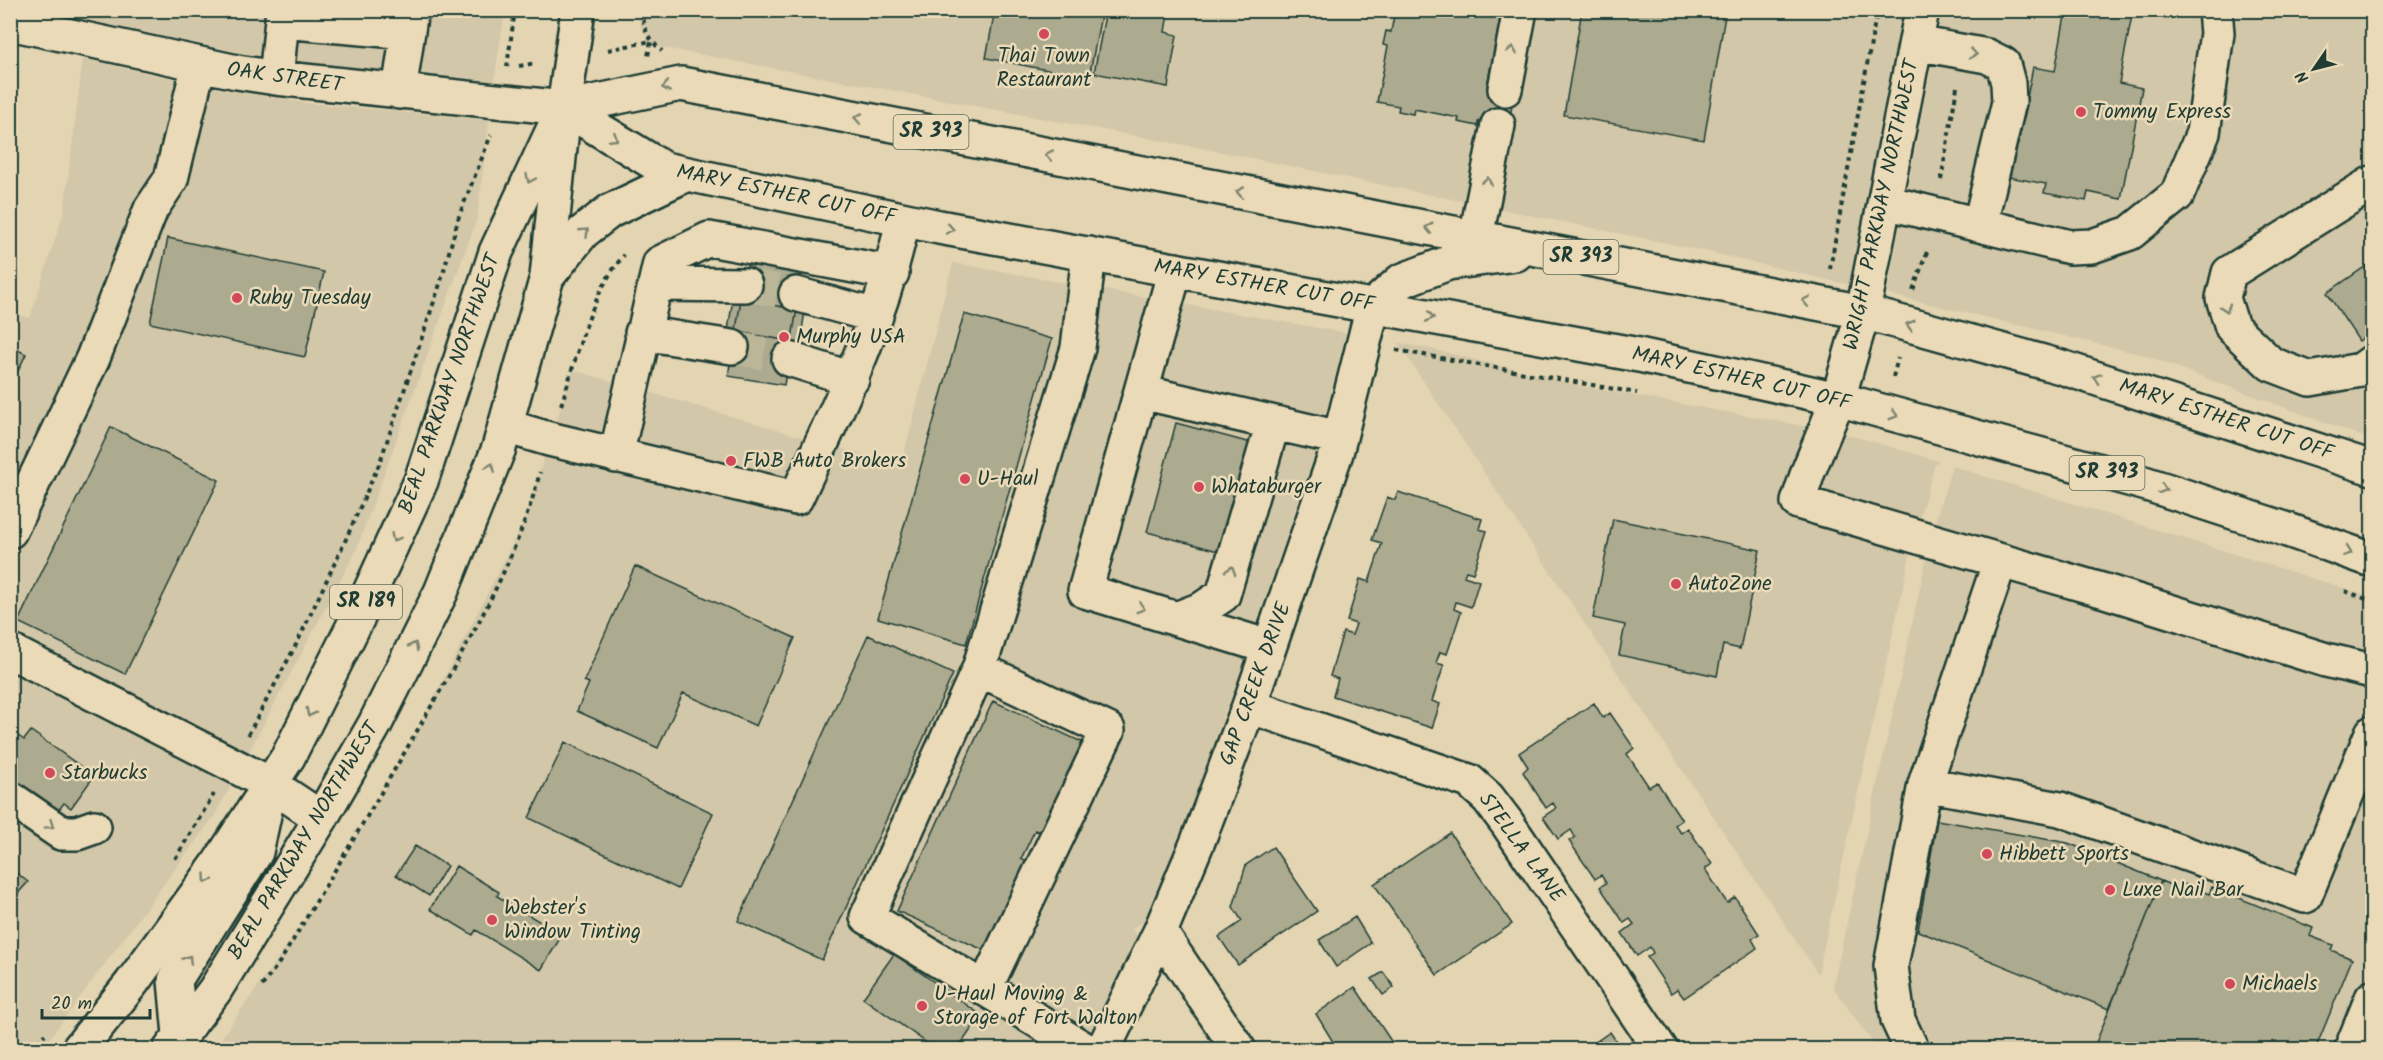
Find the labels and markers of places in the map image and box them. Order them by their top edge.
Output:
marker: Thai Town Restaurant [1037,27,1051,41]
place label: Thai Town Restaurant [997,40,1092,97]
place label: Tommy Express [2093,96,2231,129]
marker: Tommy Express [2074,105,2088,119]
place label: Ruby Tuesday [249,282,371,315]
marker: Ruby Tuesday [230,291,244,305]
place label: Murphy USA [796,321,906,354]
marker: Murphy USA [777,330,791,344]
place label: FWB Auto Brokers [743,445,906,478]
marker: FWB Auto Brokers [724,454,738,468]
place label: U-Haul [977,463,1038,496]
place label: Whataburger [1211,471,1322,504]
marker: U-Haul [958,472,972,486]
marker: Whataburger [1192,480,1206,494]
place label: AutoZone [1688,568,1772,601]
marker: AutoZone [1669,577,1683,591]
place label: Starbucks [62,757,147,790]
marker: Starbucks [43,766,57,780]
place label: Hibbett Sports [1999,838,2129,871]
marker: Hibbett Sports [1980,847,1994,861]
place label: Luxe Nail Bar [2122,874,2244,907]
marker: Luxe Nail Bar [2103,883,2117,897]
place label: Webster's Window Tinting [504,892,641,949]
marker: Webster's Window Tinting [485,913,499,927]
place label: Michaels [2242,968,2318,1001]
marker: Michaels [2223,977,2237,991]
place label: U-Haul Moving & Storage of Fort Walton [934,978,1138,1035]
marker: U-Haul Moving & Storage of Fort Walton [915,999,929,1013]

